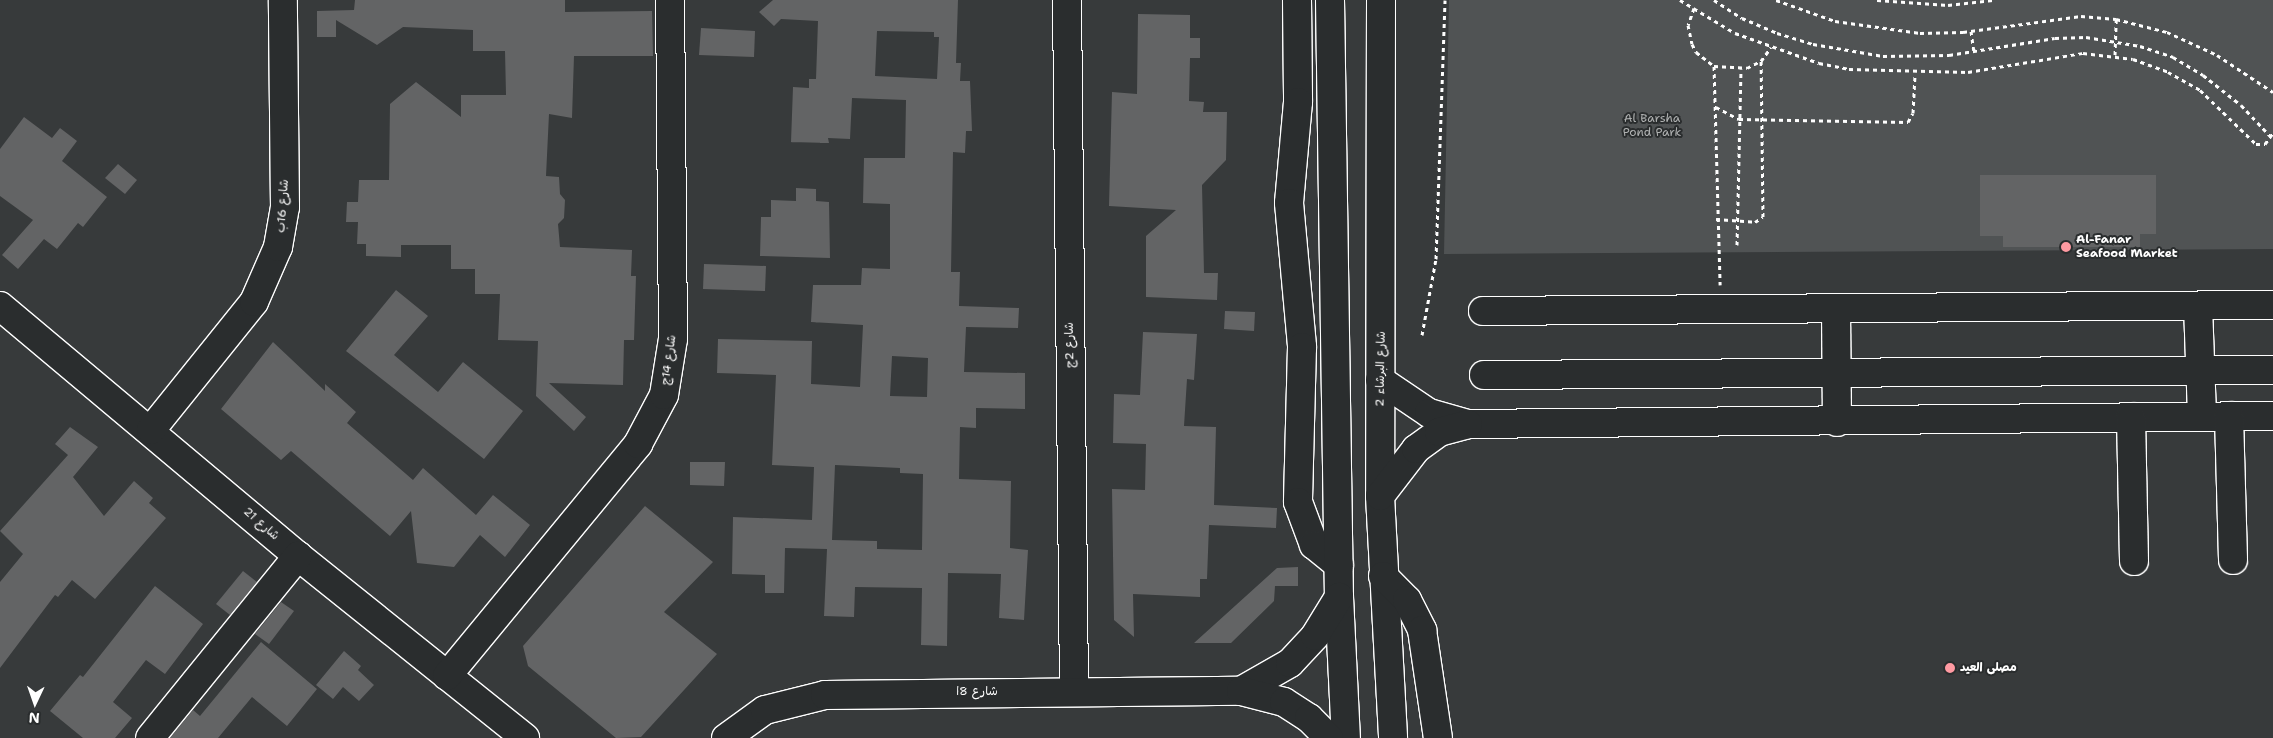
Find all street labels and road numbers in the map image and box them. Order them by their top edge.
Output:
street label: شارع 16ب [274,179,292,233]
street label: شارع 2ج [1062,322,1078,368]
street label: شارع البرشاء 2 [1373,331,1389,407]
street label: شارع 14ج [658,334,680,386]
street label: شارع 21 [240,505,282,543]
street label: شارع 8ا [956,685,998,699]

